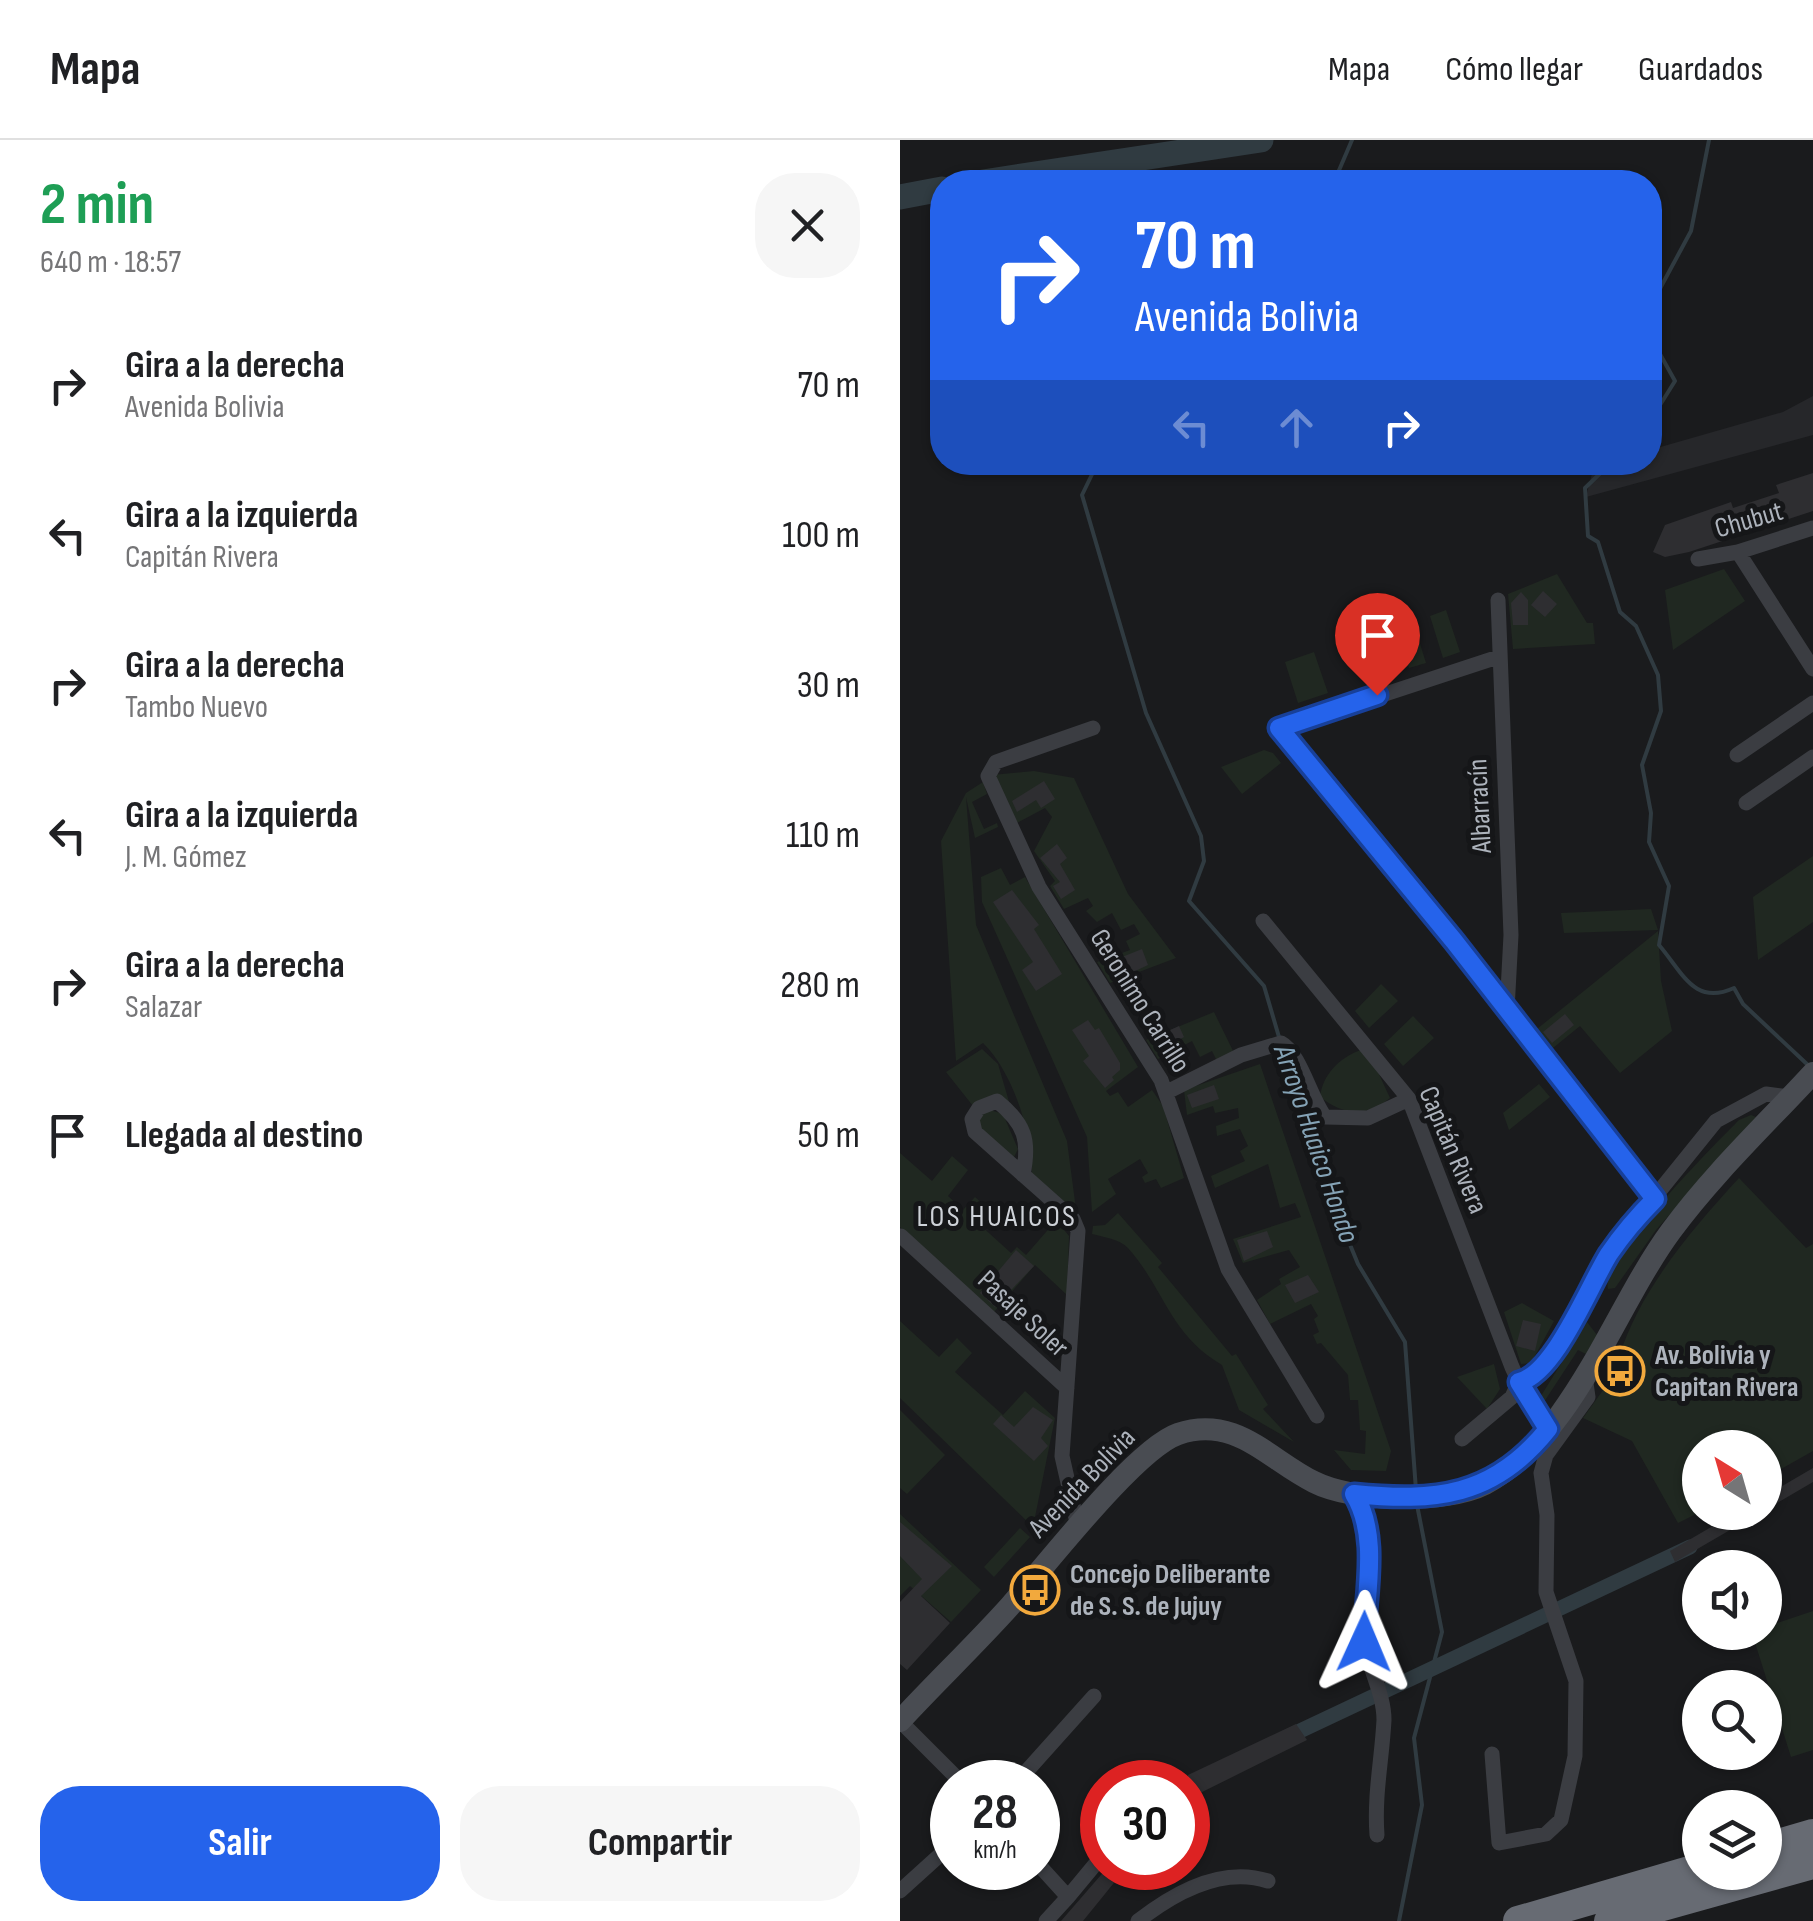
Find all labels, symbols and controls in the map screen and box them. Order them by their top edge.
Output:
text: Mapa [50,41,140,98]
text: Mapa [1328,48,1390,91]
text: Cómo llegar [1445,48,1583,91]
text: Guardados [1638,48,1763,91]
text: 2 min [40,169,154,241]
button: close [755,173,860,278]
text: 70 m [1135,205,1256,289]
icon: right [970,210,1100,340]
text: 640 m · 18:57 [40,243,181,282]
text: Avenida Bolivia [1135,290,1359,345]
text: Gira a la derecha [125,343,345,388]
icon: right [40,358,95,413]
text: 70 m [798,363,860,408]
text: Avenida Bolivia [125,388,284,427]
icon: left [1164,400,1219,455]
icon: ahead [1269,400,1324,455]
icon: right [1374,400,1429,455]
text: Gira a la izquierda [125,493,358,538]
street label: Chubut [1711,495,1787,545]
icon: left [40,508,95,563]
text: 100 m [782,513,860,558]
text: Capitán Rivera [125,538,279,577]
pin [1335,593,1420,696]
icon: arrive [1350,608,1405,663]
text: Gira a la derecha [125,643,345,688]
icon: right [40,658,95,713]
text: 30 m [797,663,860,708]
text: Tambo Nuevo [125,688,268,727]
street label: Albarracín [1461,758,1499,855]
text: Gira a la izquierda [125,793,358,838]
icon: left [40,808,95,863]
text: 110 m [786,813,860,858]
text: J. M. Gómez [125,838,247,877]
street label: Geronimo Carrillo [1083,923,1197,1079]
text: Gira a la derecha [125,943,345,988]
icon: right [40,958,95,1013]
text: 280 m [780,963,860,1008]
text: Salazar [125,988,202,1027]
water label: Arroyo Huaico Hondo [1265,1039,1367,1248]
street label: Capitán Rivera [1411,1082,1495,1218]
icon: arrive [40,1108,95,1163]
text: Llegada al destino [125,1113,363,1158]
text: 50 m [797,1113,860,1158]
district label: LOS HUAICOS [917,1199,1077,1235]
street label: Pasaje Soler [971,1264,1075,1364]
place label: Av. Bolivia y Capitan Rivera [1654,1339,1798,1404]
bus stop icon: Av. Bolivia y Capitan Rivera [1594,1345,1646,1397]
street label: Avenida Bolivia [1021,1421,1142,1545]
north arrow [1682,1430,1782,1530]
map controls [1682,1430,1782,1890]
button: sound [1682,1550,1782,1650]
place label: Concejo Deliberante de S. S. de Jujuy [1070,1558,1270,1623]
bus stop icon: Concejo Deliberante de S. S. de Jujuy [1009,1564,1061,1616]
position arrow [1312,1590,1416,1694]
button: search [1682,1670,1782,1770]
speed limit sign: 30 [1080,1760,1210,1890]
text: 28 [972,1783,1018,1843]
button: Salir [40,1786,440,1901]
button: Compartir [460,1786,860,1901]
button: layers [1682,1790,1782,1890]
text: km/h [973,1835,1017,1866]

